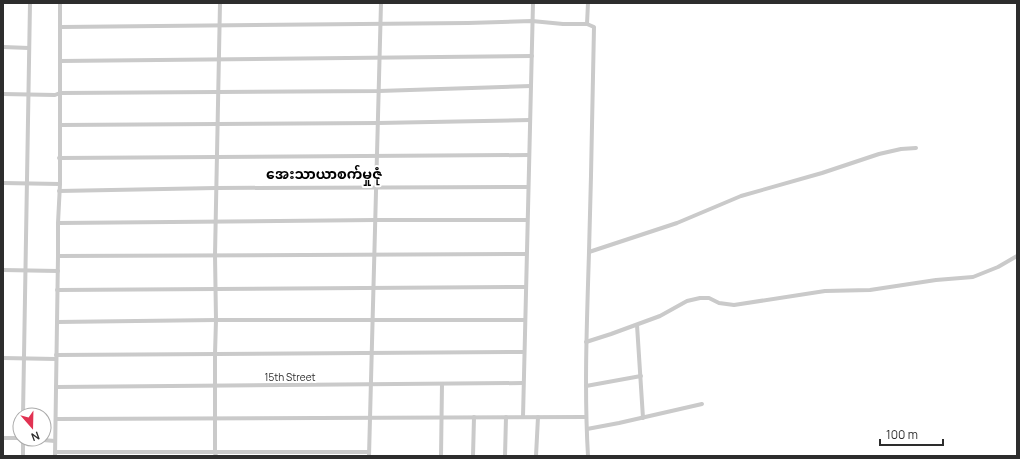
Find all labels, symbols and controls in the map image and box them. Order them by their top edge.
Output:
district label: အေးသာယာစက်မှုဇုံ [266,164,382,186]
street label: 15th Street [265,370,316,384]
north arrow [12,407,52,447]
scale bar [880,421,943,447]
text: 100 m [886,426,918,443]
text: N [29,428,42,445]

